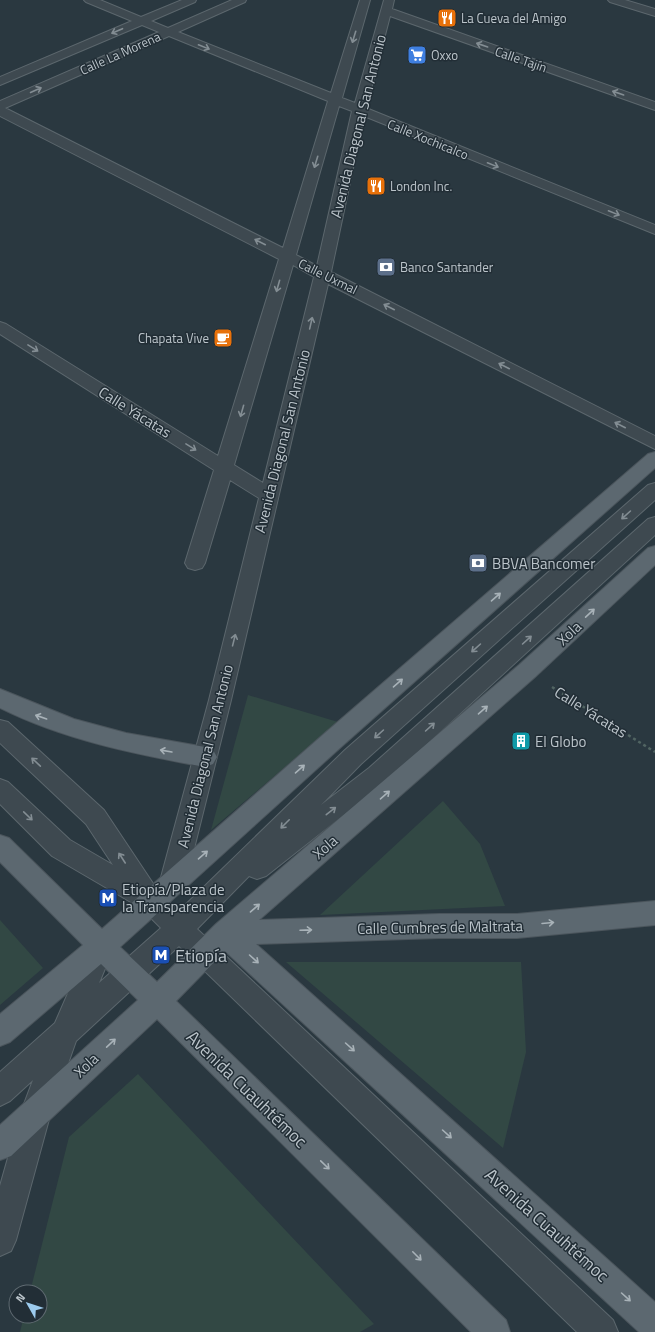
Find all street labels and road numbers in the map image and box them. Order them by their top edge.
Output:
street label: Calle La Morena [76,26,164,80]
street label: Avenida Diagonal San Antonio [324,32,392,220]
street label: Calle Tajín [492,41,550,77]
street label: Calle Xochicalco [384,114,472,164]
street label: Calle Uxmal [295,253,361,299]
street label: Avenida Diagonal San Antonio [248,347,316,535]
street label: Calle Yácatas [94,381,176,443]
street label: Xola [551,615,587,651]
street label: Avenida Diagonal San Antonio [171,662,239,850]
street label: Calle Yácatas [550,681,632,743]
street label: Xola [307,829,343,865]
street label: Calle Cumbres de Maltrata [357,914,524,940]
street label: Avenida Cuauhtémoc [180,1024,314,1154]
street label: Xola [68,1047,104,1083]
street label: Avenida Cuauhtémoc [479,1162,615,1288]

